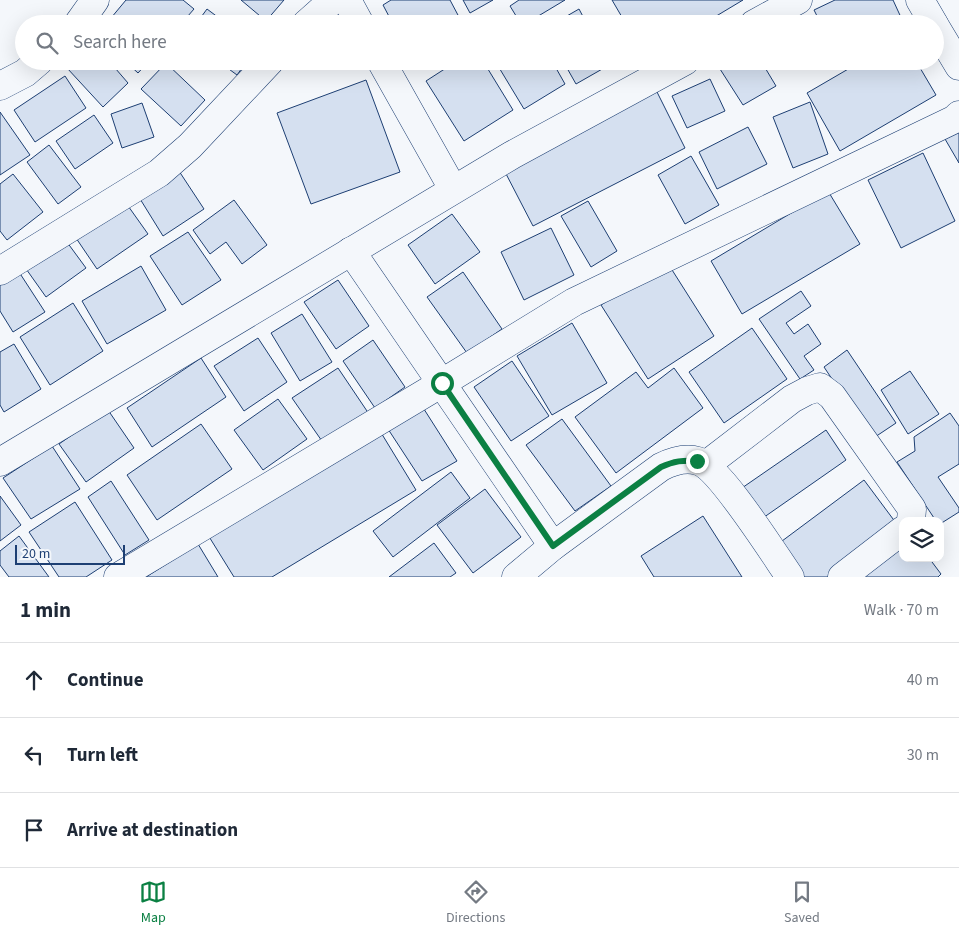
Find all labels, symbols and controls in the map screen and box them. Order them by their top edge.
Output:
search box [15,15,944,70]
icon: search [33,29,61,57]
text: Search here [73,29,167,56]
route start [431,372,454,395]
route end [686,450,709,473]
map controls [899,517,944,562]
button: layers [899,517,944,562]
scale bar [15,542,125,565]
text: 20 m [22,544,50,564]
text: 1 min [20,595,71,625]
text: Walk · 70 m [864,599,939,621]
icon: ahead [20,666,48,694]
text: Continue [67,667,144,694]
text: 40 m [907,669,939,691]
icon: left [20,741,48,769]
text: Turn left [67,742,138,769]
text: 30 m [907,744,939,766]
icon: arrive [20,816,48,844]
text: Arrive at destination [67,817,238,844]
tab: Map [139,878,167,928]
tab: Directions [446,878,505,928]
tab: Saved [784,878,820,928]

